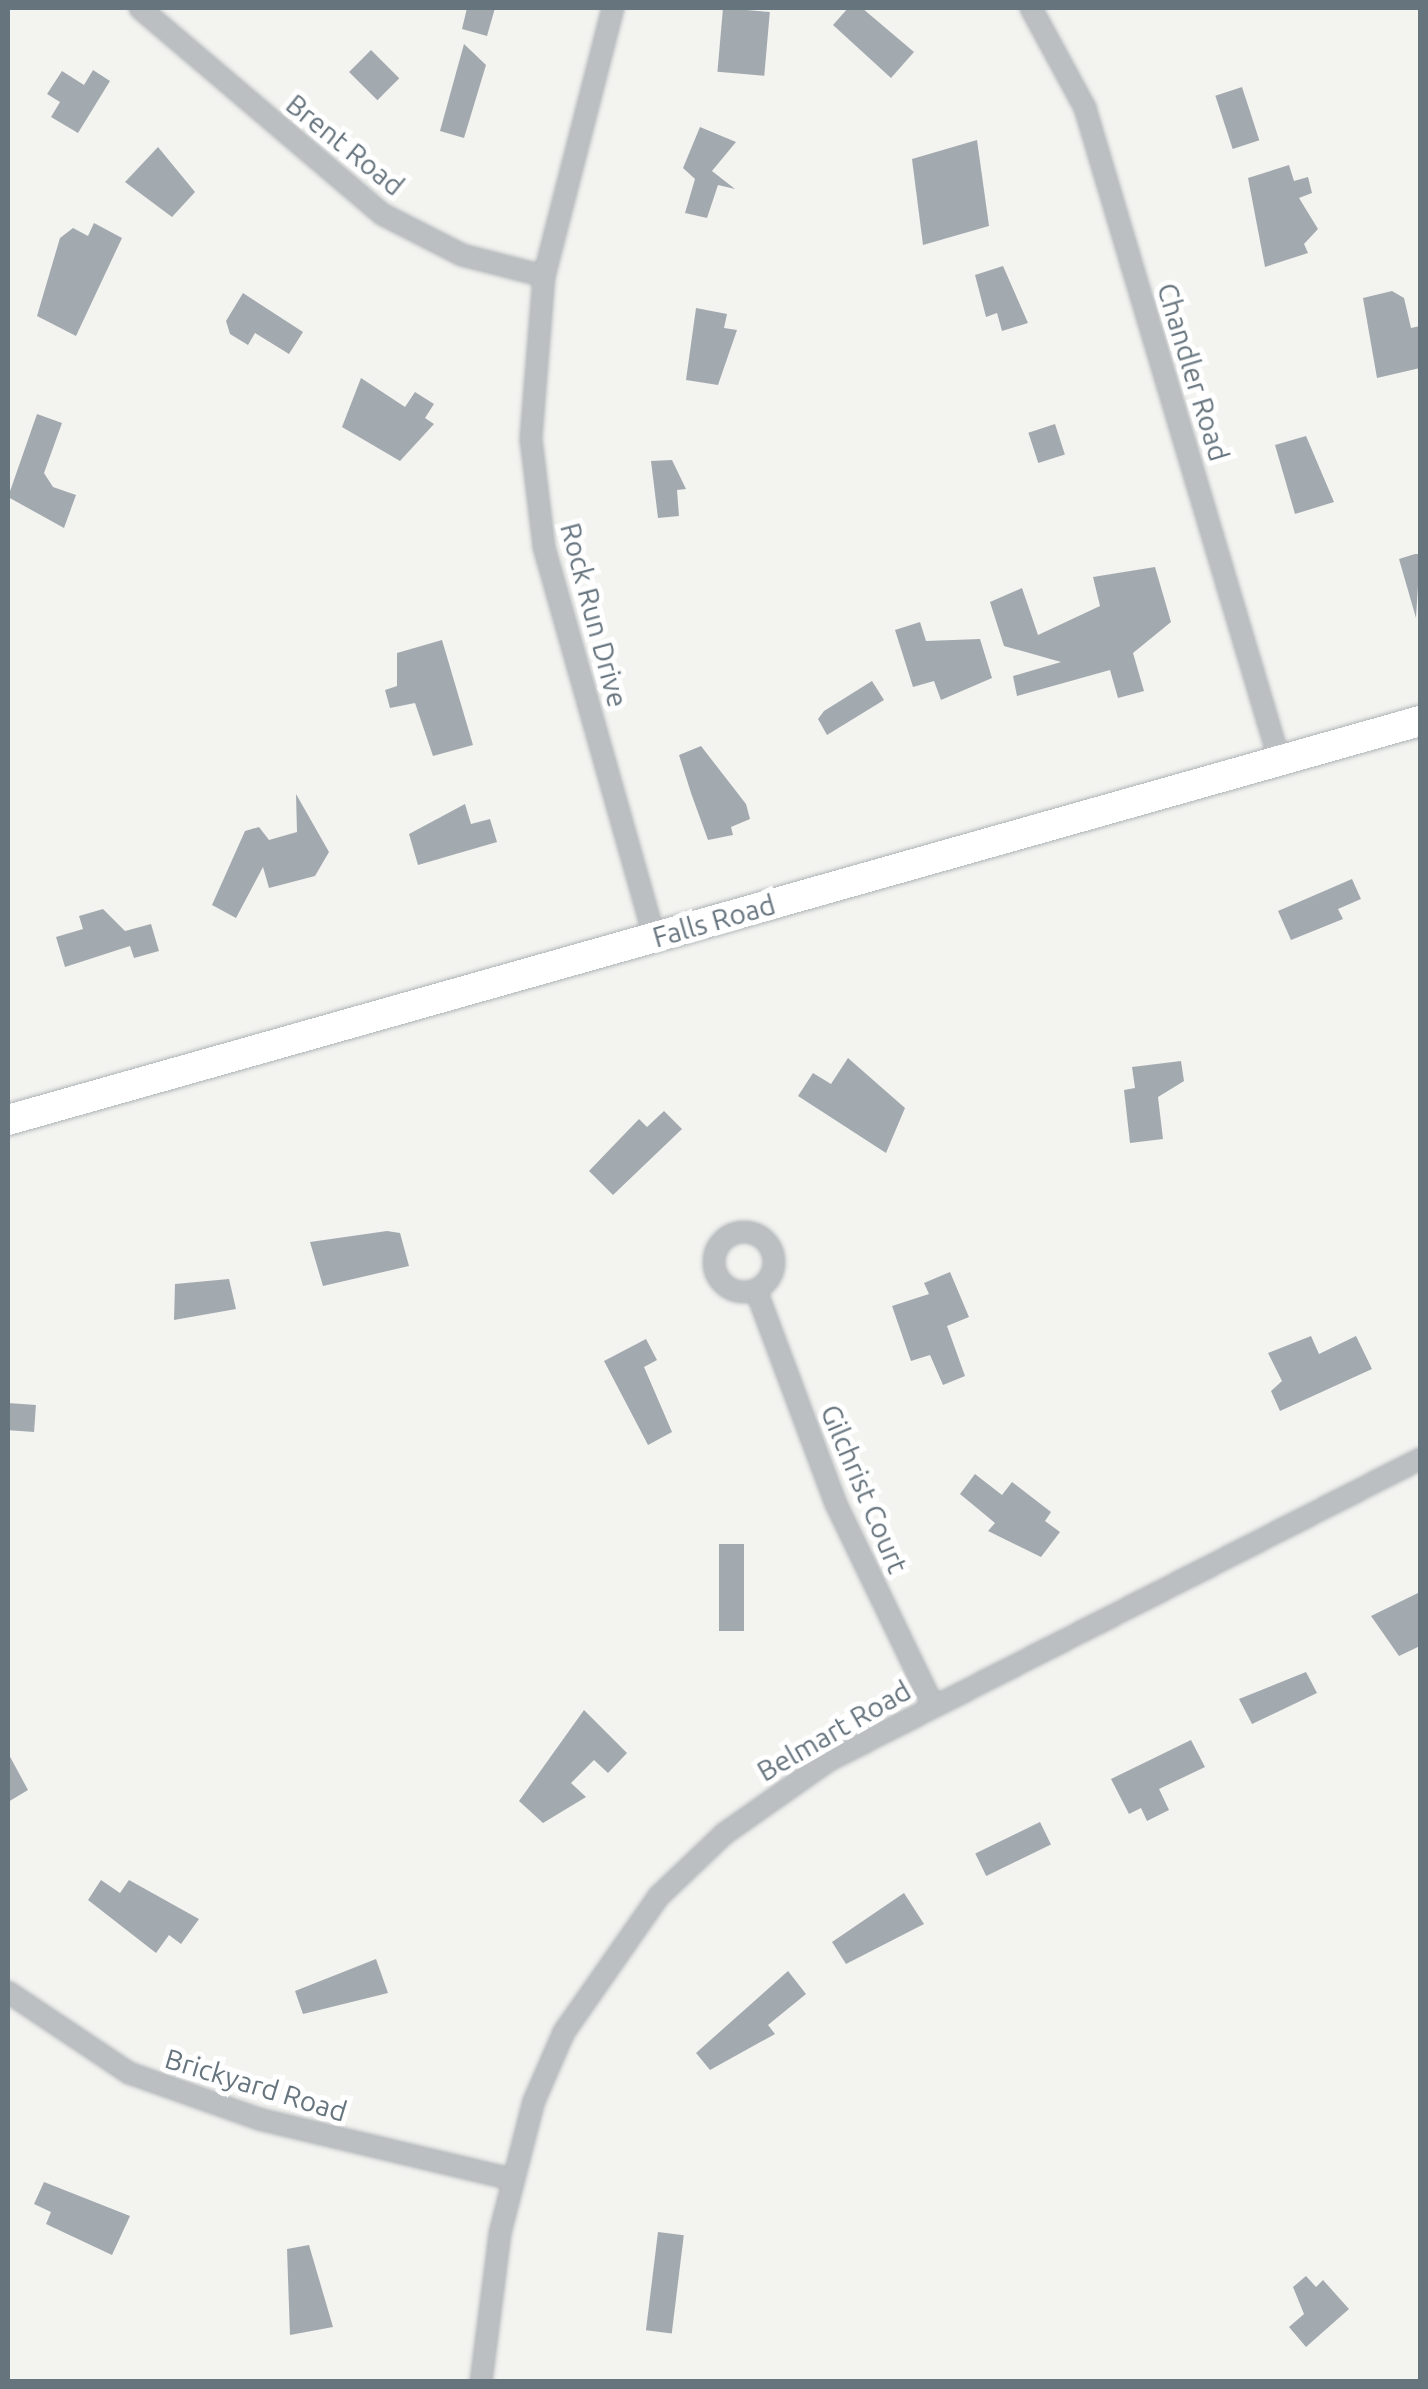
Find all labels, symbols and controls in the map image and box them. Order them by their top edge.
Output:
street label: Brent Road [279,87,411,203]
street label: Chandler Road [1150,279,1236,465]
street label: Rock Run Drive [553,519,635,711]
street label: Falls Road [649,888,779,954]
street label: Gilchrist Court [813,1400,915,1578]
street label: Belmart Road [751,1674,917,1788]
street label: Brickyard Road [161,2041,351,2129]

